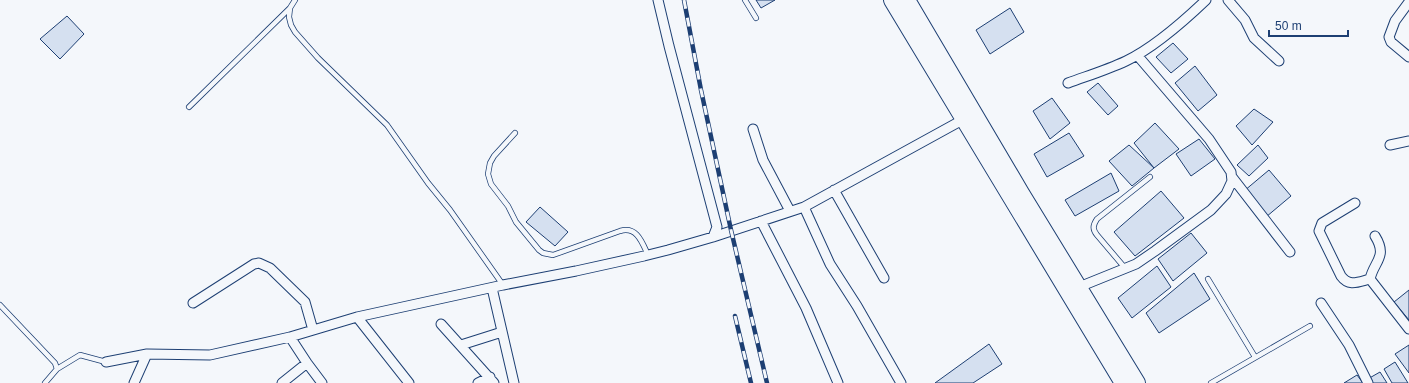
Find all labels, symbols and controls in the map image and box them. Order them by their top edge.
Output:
scale bar [1269,12,1348,38]
text: 50 m [1275,19,1302,33]

